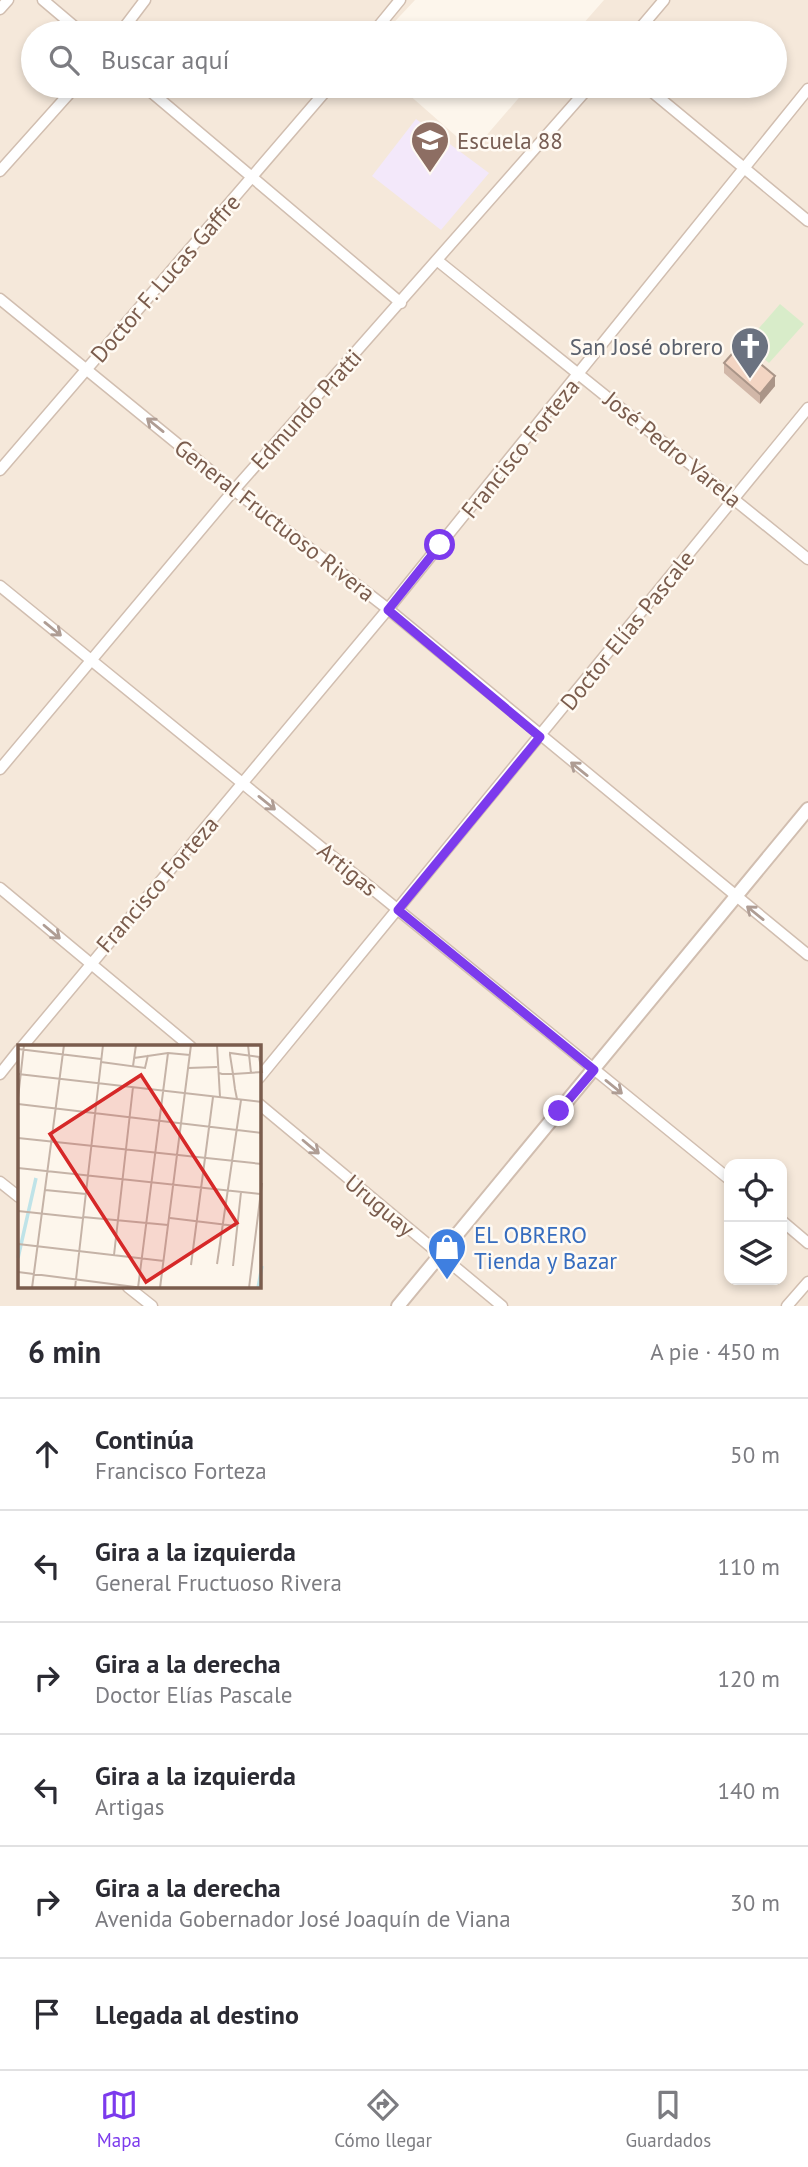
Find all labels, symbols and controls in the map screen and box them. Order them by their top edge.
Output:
search box [21,21,787,98]
icon: search [45,41,83,79]
text: Buscar aquí [101,43,229,76]
school or university icon: Escuela 88 [409,119,451,174]
place label: Escuela 88 [457,126,563,155]
street label: Doctor F. Lucas Gaffre [84,188,246,368]
church icon: San José obrero [729,325,771,380]
place label: San José obrero [570,332,723,361]
street label: Edmundo Pratti [244,343,368,475]
street label: Francisco Forteza [455,372,585,524]
street label: José Pedro Varela [597,384,748,514]
one-way arrow [146,417,164,432]
street label: General Fructuoso Rivera [169,433,381,607]
route start [424,529,455,560]
street label: Doctor Elías Pascale [554,544,700,716]
one-way arrow [43,621,61,637]
one-way arrow [570,761,588,776]
one-way arrow [258,796,276,811]
street label: Francisco Forteza [90,810,224,958]
street label: Artigas [312,836,384,902]
one-way arrow [746,905,764,920]
one-way arrow [43,924,61,939]
inset map [18,1045,261,1288]
one-way arrow [605,1079,623,1094]
route end [543,1095,574,1126]
one-way arrow [302,1140,320,1155]
map controls [724,1159,787,1285]
button: locate [724,1159,787,1222]
street label: Uruguay [339,1168,421,1243]
place label: EL OBRERO Tienda y Bazar [474,1220,617,1275]
button: layers [724,1222,787,1285]
shop icon: EL OBRERO Tienda y Bazar [426,1226,468,1281]
text: 6 min [28,1332,101,1371]
text: A pie · 450 m [650,1337,780,1366]
text: Continúa [95,1423,194,1456]
icon: ahead [28,1435,66,1473]
text: 50 m [730,1440,780,1469]
text: Francisco Forteza [95,1456,267,1485]
text: Gira a la izquierda [95,1535,296,1568]
icon: left [28,1547,66,1585]
text: 110 m [718,1552,780,1581]
text: General Fructuoso Rivera [95,1568,342,1597]
text: Gira a la derecha [95,1647,281,1680]
icon: right [28,1659,66,1697]
text: 120 m [718,1664,780,1693]
text: Doctor Elías Pascale [95,1680,292,1709]
text: Gira a la izquierda [95,1759,296,1792]
icon: left [28,1771,66,1809]
text: 140 m [718,1776,780,1805]
text: Artigas [95,1792,164,1821]
text: Gira a la derecha [95,1871,281,1904]
icon: right [28,1883,66,1921]
text: 30 m [730,1888,780,1917]
text: Avenida Gobernador José Joaquín de Viana [95,1904,511,1933]
icon: arrive [28,1995,66,2033]
text: Llegada al destino [95,1998,299,2031]
tab: Mapa [97,2086,141,2152]
tab: Cómo llegar [334,2086,432,2152]
tab: Guardados [625,2086,711,2152]

